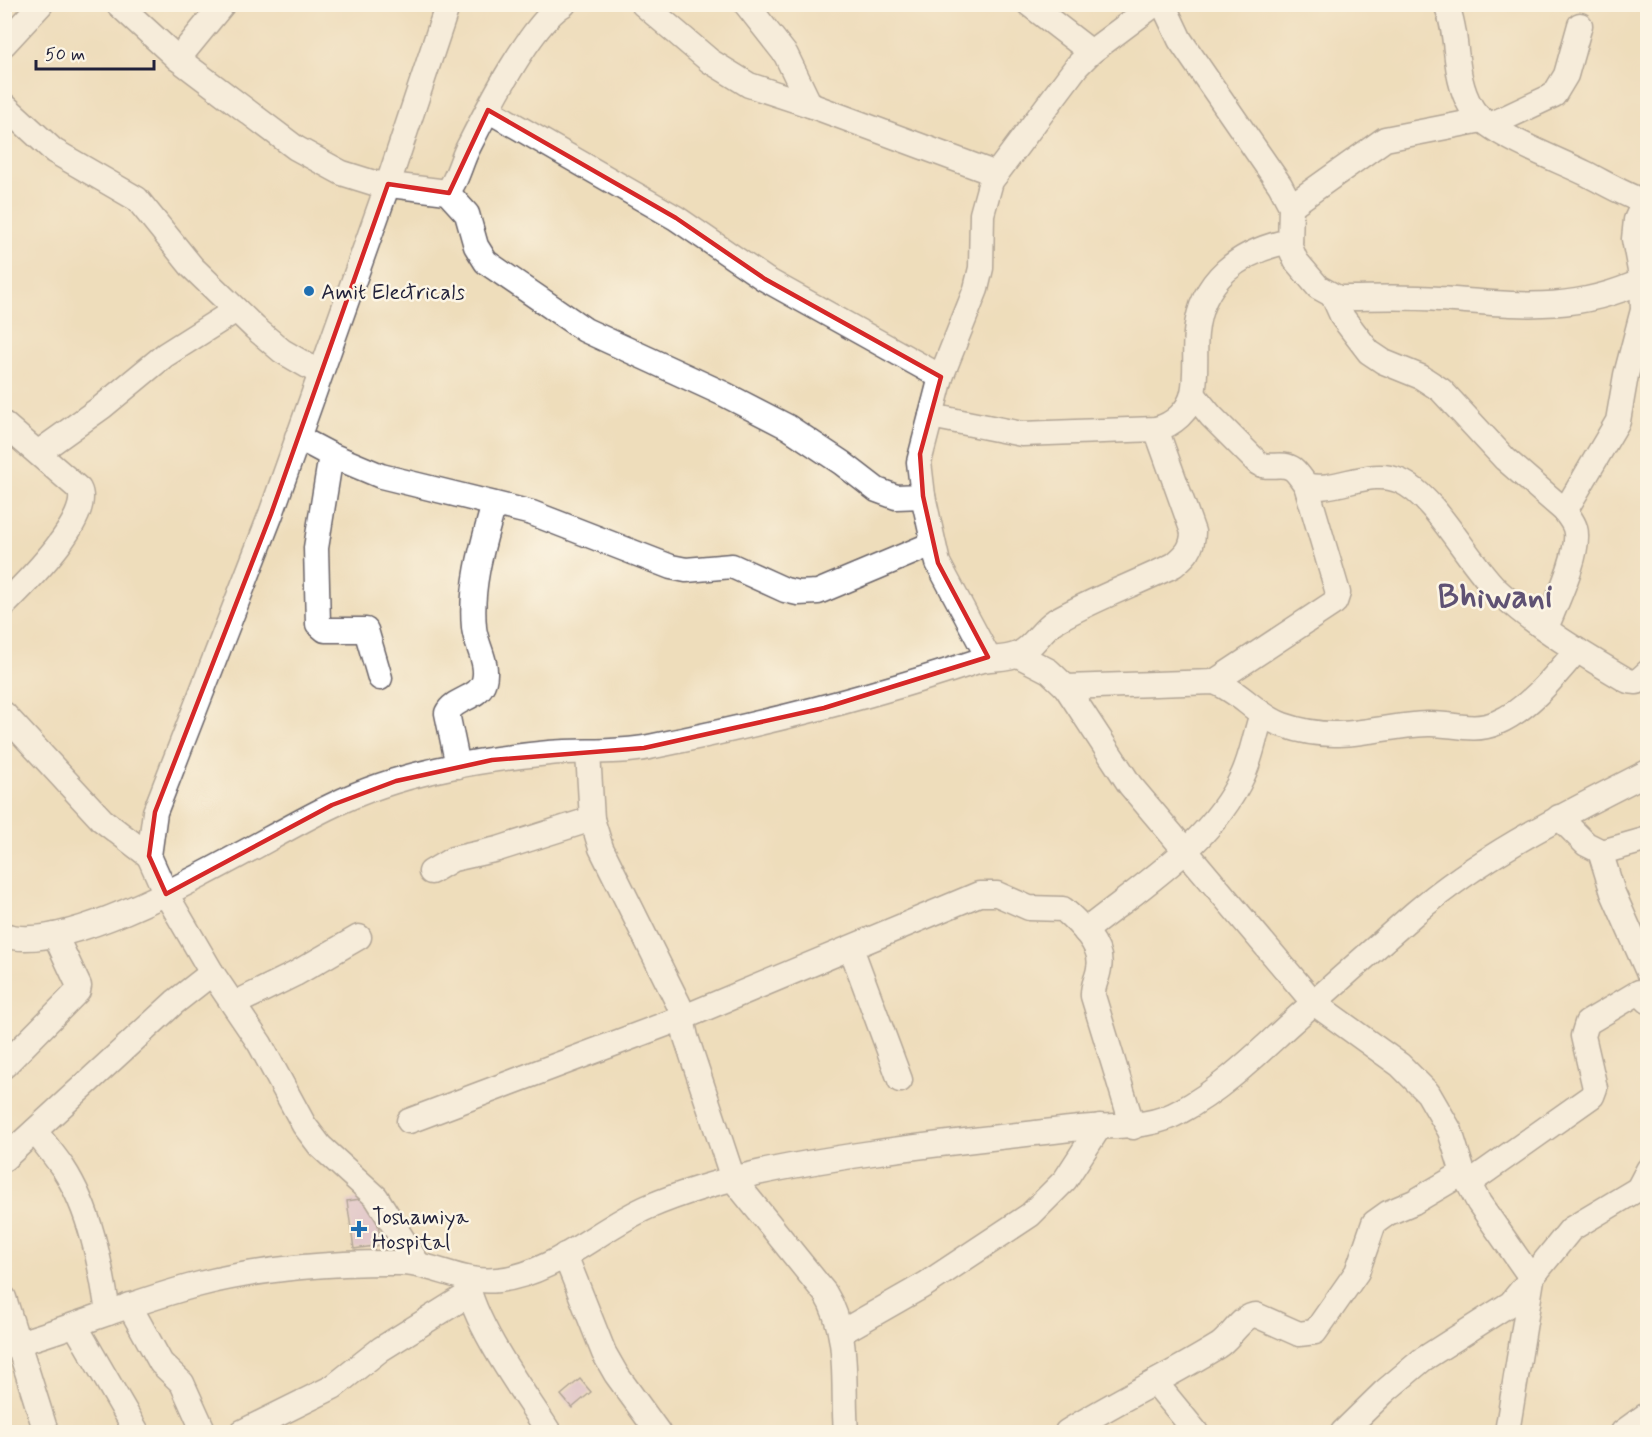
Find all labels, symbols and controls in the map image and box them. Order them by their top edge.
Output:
scale bar [36,33,154,71]
text: 50 m [45,43,85,67]
place label: Amit Electricals [321,279,465,307]
marker: Amit Electricals [302,284,316,298]
district label: Bhiwani [1437,575,1553,620]
place label: Toshamiya Hospital [372,1204,470,1257]
marker: Toshamiya Hospital [350,1220,368,1238]

